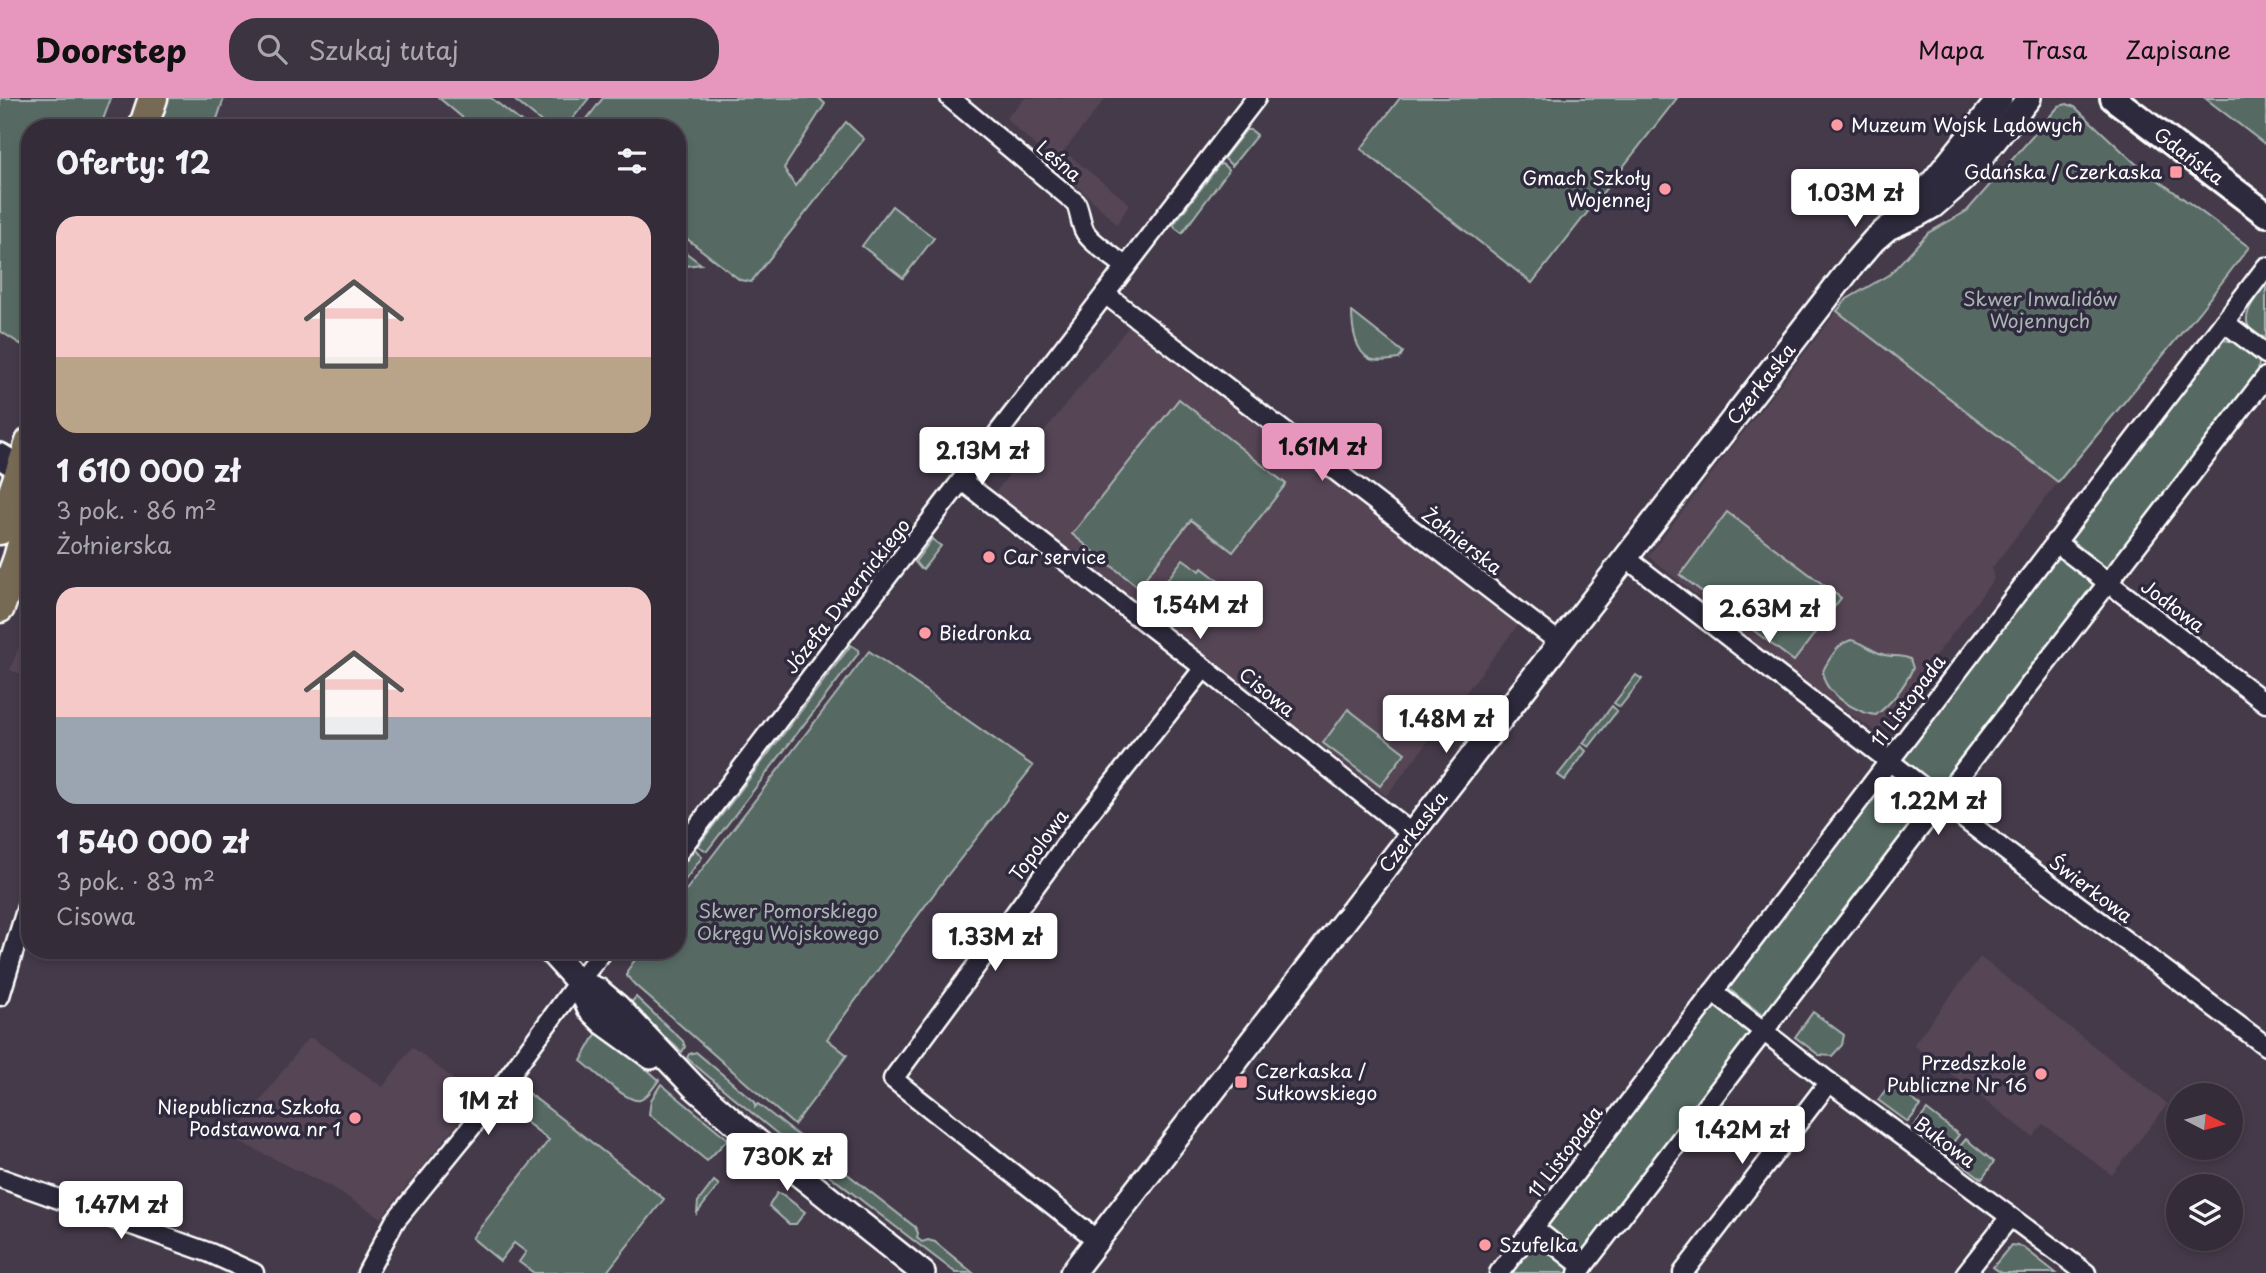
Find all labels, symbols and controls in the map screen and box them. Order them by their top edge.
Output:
search box [229,18,719,81]
text: Doorstep [35,24,187,74]
icon: search [253,30,291,68]
text: Szukaj tutaj [309,30,459,69]
text: Mapa [1918,31,1984,67]
text: Trasa [2022,31,2087,67]
text: Zapisane [2125,31,2231,67]
place label: Muzeum Wojsk Lądowych [1851,110,2083,138]
marker: Muzeum Wojsk Lądowych [1829,117,1845,133]
street label: Gdańska [2149,119,2231,191]
street label: Leśna [1031,133,1088,188]
text: Oferty: 12 [56,139,210,184]
icon: filters [613,142,651,180]
place label: Gdańska / Czerkaska [1964,157,2162,185]
place label: Gmach Szkoły Wojennej [1522,163,1651,213]
marker: Gdańska / Czerkaska [2168,164,2184,180]
pin: 1.03M zł [1783,170,1927,229]
text: 1.03M zł [1807,174,1903,209]
marker: Gmach Szkoły Wojennej [1657,181,1673,197]
icon: home [291,261,417,387]
park label: Skwer Inwalidów Wojennych [1963,284,2118,334]
street label: Czerkaska [1719,336,1801,430]
pin: 1.61M zł [1250,424,1394,483]
pin: 2.13M zł [910,428,1054,487]
text: 1.61M zł [1278,428,1366,463]
text: 2.13M zł [935,432,1029,467]
text: 1 610 000 zł [56,447,240,492]
text: 3 pok. · 86 m² [56,492,217,527]
street label: Żołnierska [1416,500,1509,581]
street label: Józefa Dwernickiego [777,512,916,679]
text: Żołnierska [56,527,171,562]
place label: Car service [1003,542,1106,570]
marker: Car service [981,549,997,565]
street label: Jodłowa [2136,572,2212,639]
pin: 1.54M zł [1128,582,1272,641]
text: 1.54M zł [1153,586,1247,621]
pin: 2.63M zł [1697,586,1841,645]
text: 2.63M zł [1719,590,1819,625]
place label: Biedronka [939,618,1031,646]
marker: Biedronka [917,625,933,641]
icon: home [291,632,417,758]
street label: 11 Listopada [1863,648,1951,753]
street label: Cisowa [1233,660,1302,723]
pin: 1.48M zł [1374,696,1518,755]
text: 1.48M zł [1399,700,1493,735]
pin: 1.22M zł [1866,778,2010,837]
text: 1.22M zł [1890,782,1986,817]
street label: Czerkaska [1371,784,1453,878]
street label: Topolowa [1002,803,1075,886]
text: 1 540 000 zł [56,818,248,863]
street label: Świerkowa [2044,847,2139,929]
text: 3 pok. · 83 m² [56,863,215,898]
park label: Skwer Pomorskiego Okręgu Wojskowego [697,896,879,946]
text: Cisowa [56,898,135,933]
pin: 1.33M zł [923,914,1067,973]
text: 1.33M zł [948,918,1042,953]
place label: Przedszkole Publiczne Nr 16 [1887,1048,2027,1098]
place label: Czerkaska / Sułkowskiego [1255,1056,1377,1106]
marker: Przedszkole Publiczne Nr 16 [2033,1066,2049,1082]
marker: Czerkaska / Sułkowskiego [1233,1074,1249,1090]
pin: 1M zł [439,1077,537,1137]
text: 1M zł [459,1082,517,1117]
north arrow [2166,1083,2244,1160]
map controls [2166,1083,2243,1251]
place label: Niepubliczna Szkoła Podstawowa nr 1 [157,1092,341,1142]
street label: 11 Listopada [1520,1099,1608,1204]
pin: 1.42M zł [1670,1107,1814,1166]
street label: Bukowa [1909,1109,1982,1174]
marker: Niepubliczna Szkoła Podstawowa nr 1 [347,1110,363,1126]
text: 1.42M zł [1695,1111,1789,1146]
pin: 730K zł [722,1134,852,1193]
text: 730K zł [742,1138,832,1173]
button: layers [2166,1174,2243,1251]
pin: 1.47M zł [49,1182,193,1241]
text: 1.47M zł [75,1186,167,1221]
place label: Szufelka [1499,1230,1578,1258]
marker: Szufelka [1477,1237,1493,1253]

